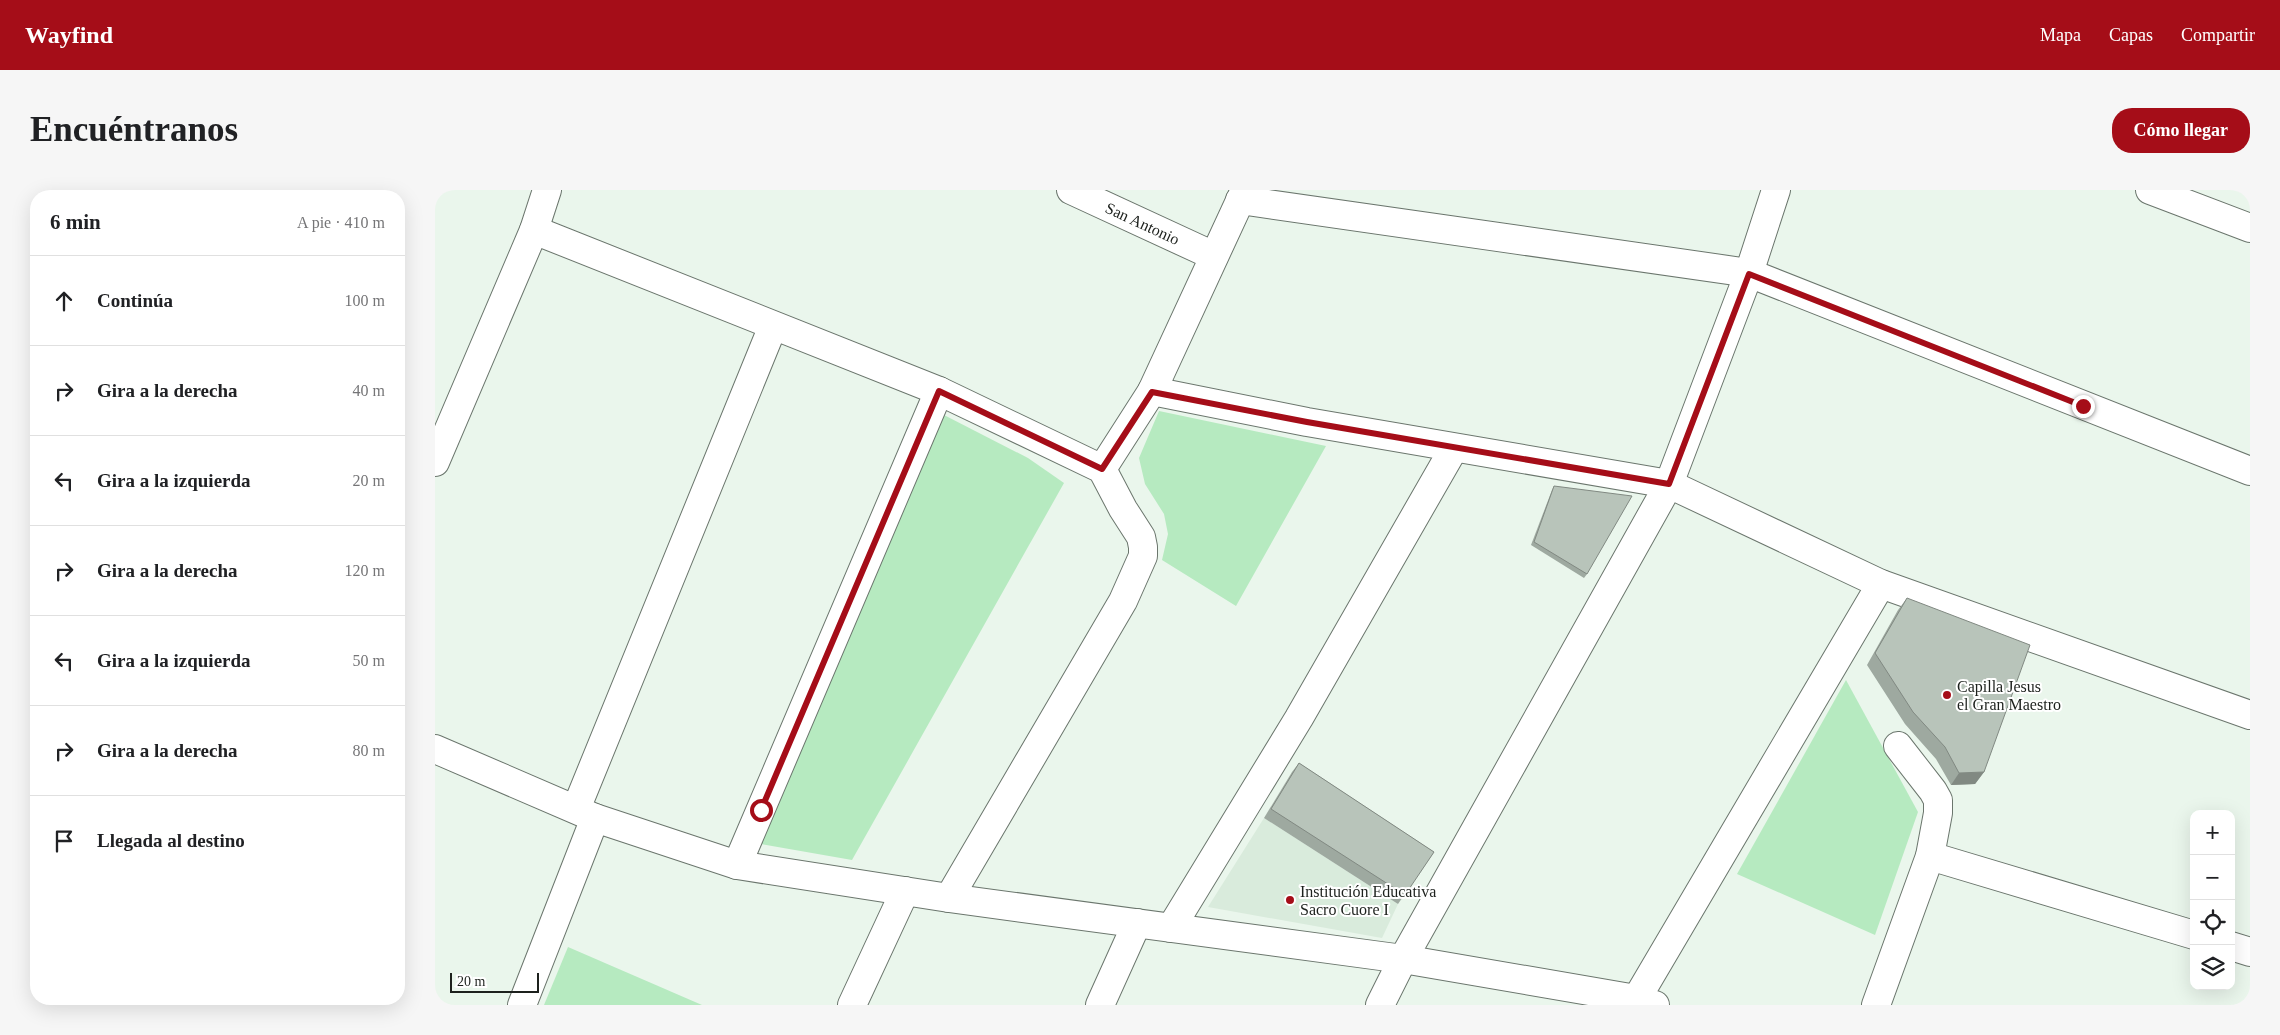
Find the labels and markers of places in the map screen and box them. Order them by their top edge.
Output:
place label: Capilla Jesus el Gran Maestro [1957,678,2061,713]
marker: Capilla Jesus el Gran Maestro [1941,689,1953,701]
place label: Institución Educativa Sacro Cuore I [1300,883,1436,918]
marker: Institución Educativa Sacro Cuore I [1284,894,1296,906]

